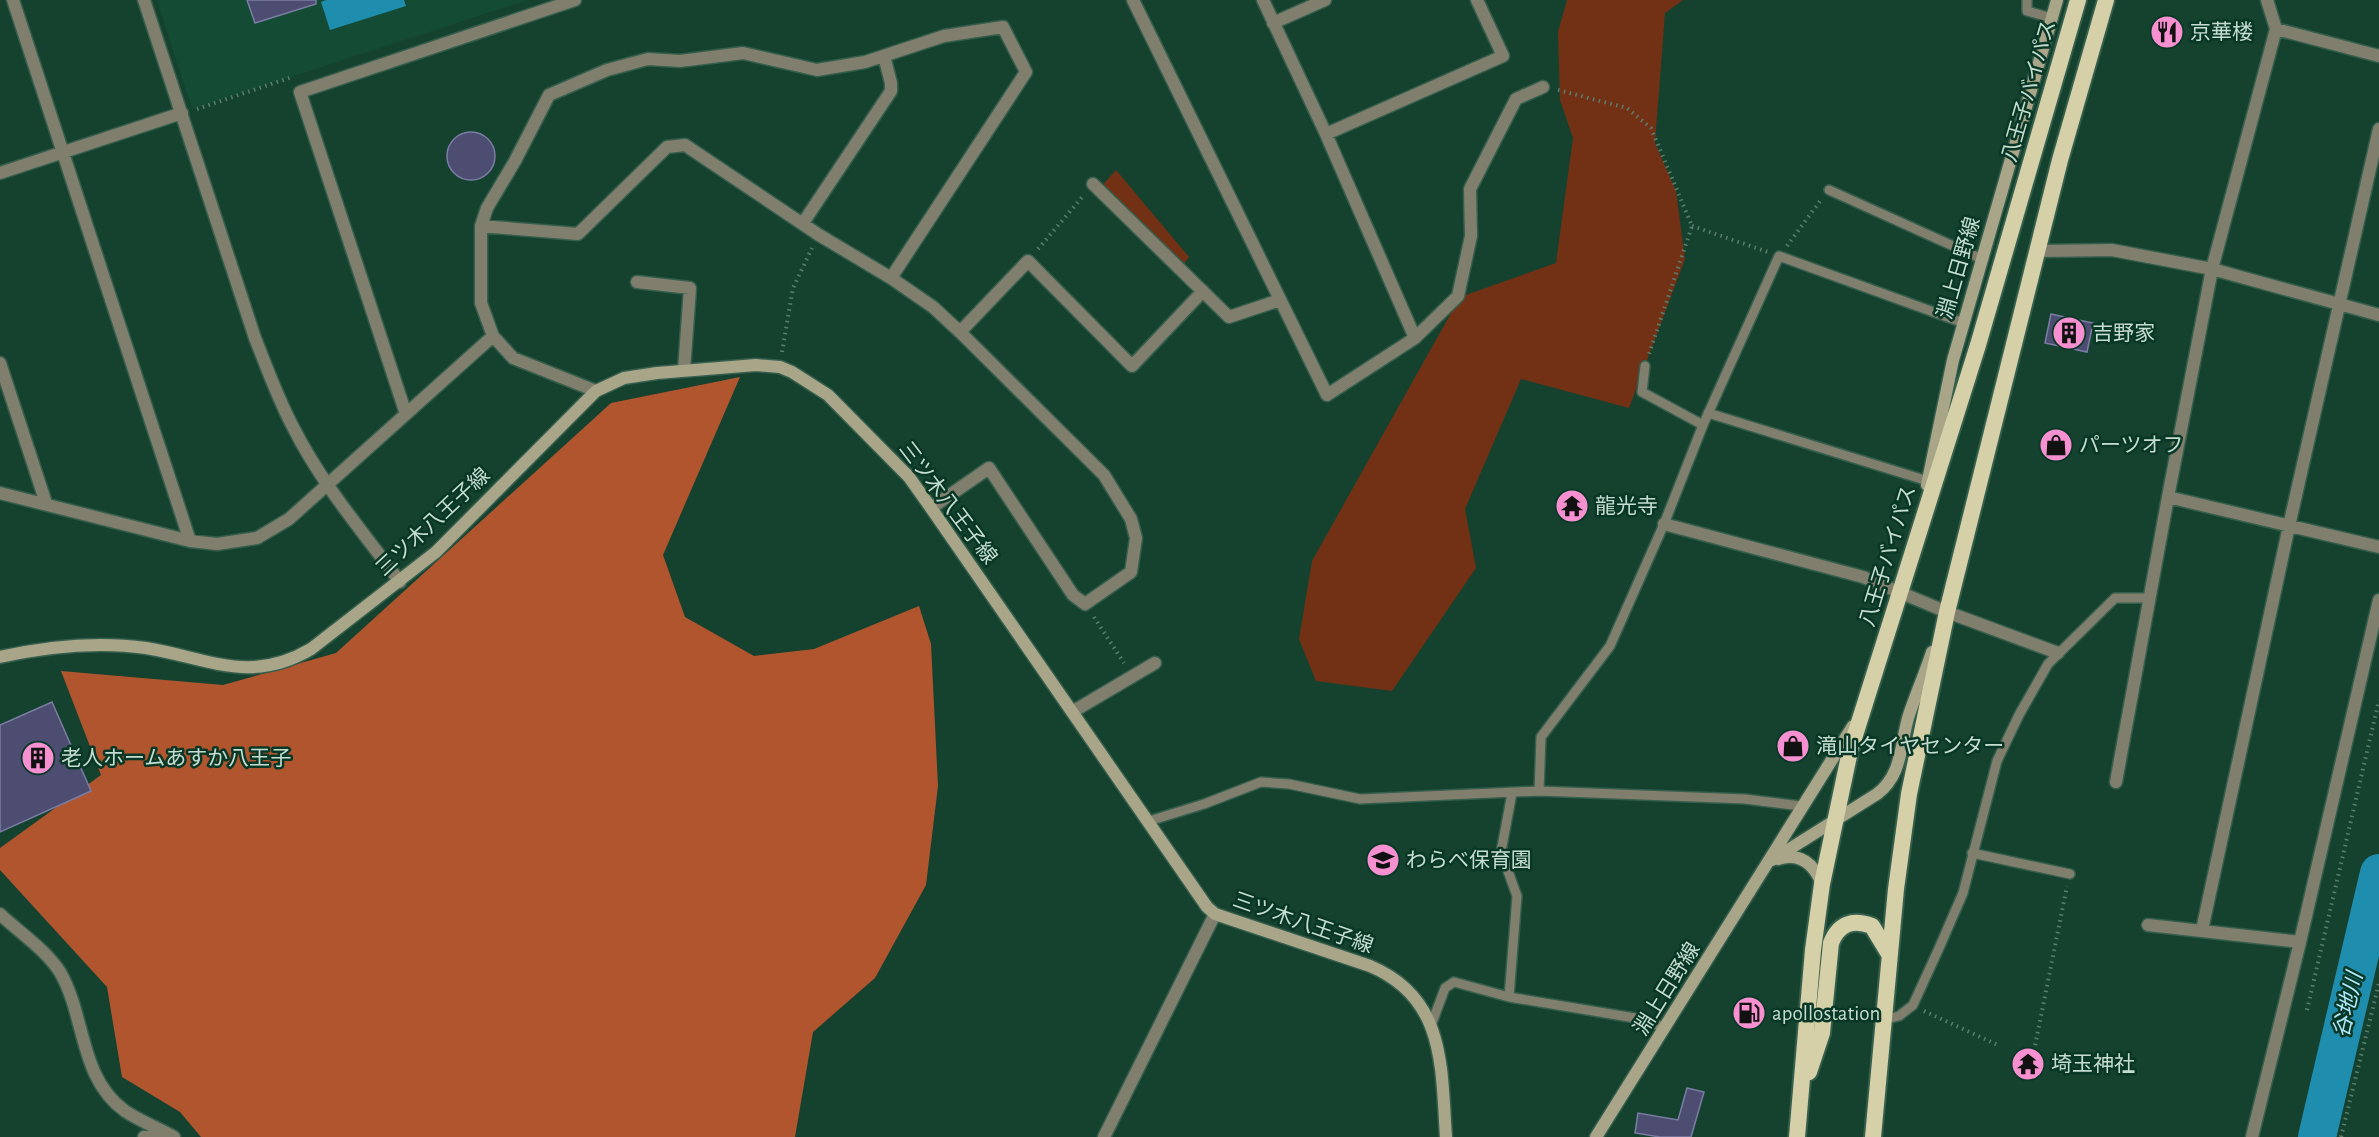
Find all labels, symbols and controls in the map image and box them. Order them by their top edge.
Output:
restaurant icon: 京華楼 [2149,14,2185,50]
street label: 八王子バイパス [1998,17,2059,164]
place label: 京華楼 [2190,21,2253,43]
street label: 淵上日野線 [1933,214,1984,321]
building icon: 吉野家 [2051,315,2087,351]
place label: 吉野家 [2092,322,2155,344]
shop icon: パーツオフ [2038,427,2074,463]
place label: パーツオフ [2079,434,2184,456]
street label: 三ツ木八王子線 [895,437,1001,568]
street label: 三ツ木八王子線 [371,463,494,580]
street label: 八王子バイパス [1856,483,1919,629]
temple icon: 龍光寺 [1554,488,1590,524]
place label: 龍光寺 [1595,495,1658,517]
shop icon: 滝山タイヤセンター [1775,728,1811,764]
place label: 滝山タイヤセンター [1816,735,2004,757]
building icon: 老人ホームあすか八王子 [20,740,56,776]
place label: 老人ホームあすか八王子 [61,747,291,769]
school or university icon: わらべ保育園 [1365,842,1401,878]
place label: わらべ保育園 [1406,849,1532,871]
street label: 三ツ木八王子線 [1230,888,1376,957]
street label: 淵上日野線 [1629,938,1704,1039]
water label: 谷地川 [2329,968,2367,1040]
fuel station icon: apollostation [1731,995,1767,1031]
place label: apollostation [1772,1003,1880,1024]
temple icon: 埼玉神社 [2010,1046,2046,1082]
place label: 埼玉神社 [2051,1053,2135,1075]

